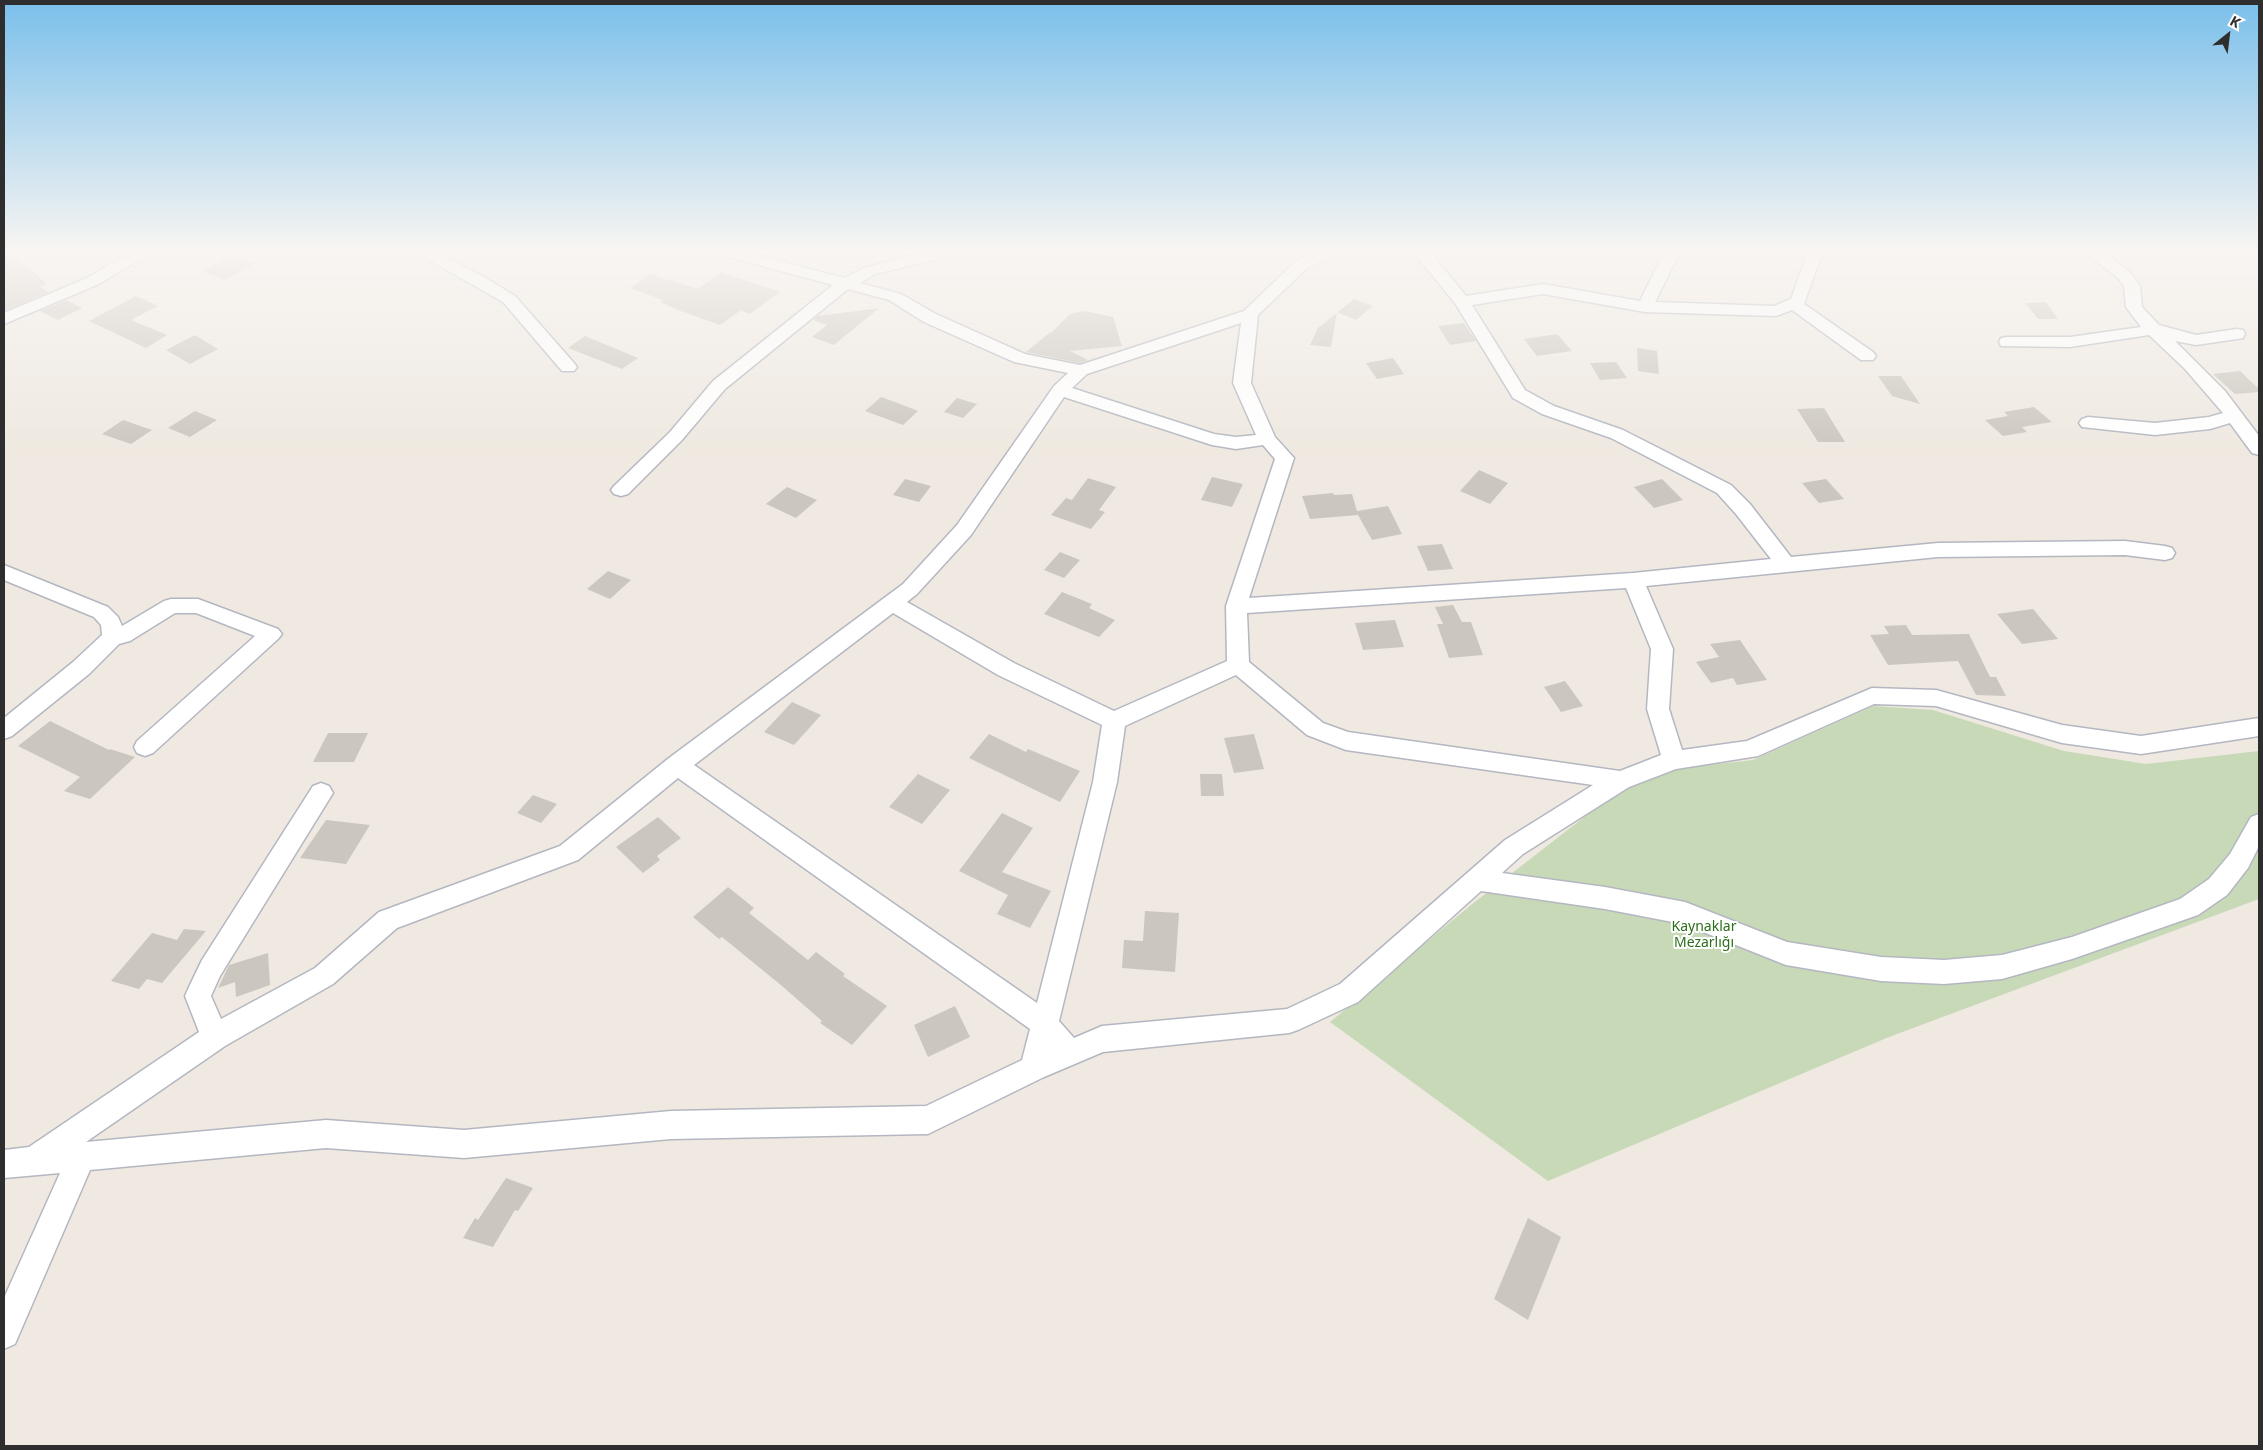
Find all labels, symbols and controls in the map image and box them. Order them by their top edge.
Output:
north arrow [2203,10,2253,60]
text: K [2227,11,2244,32]
park label: Kaynaklar Mezarlığı [1672,919,1736,952]

